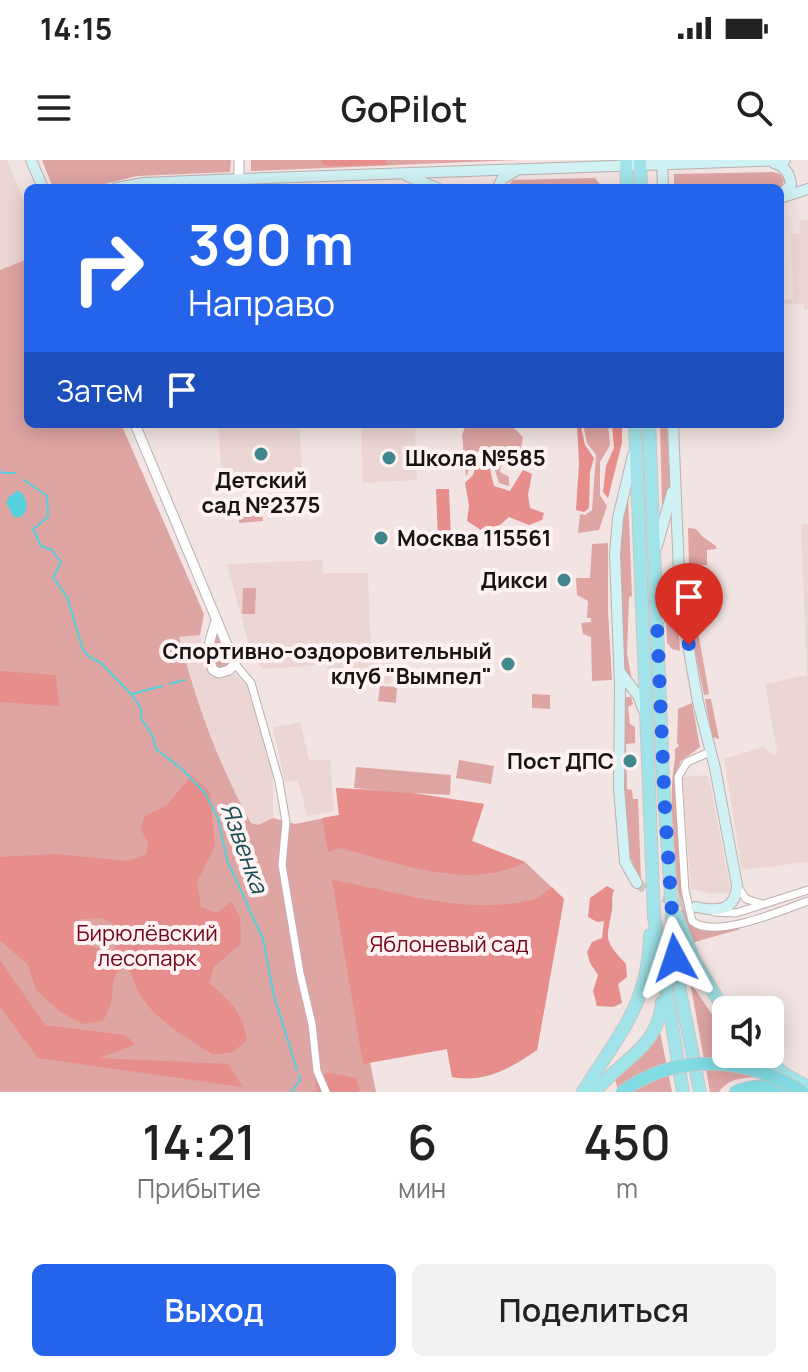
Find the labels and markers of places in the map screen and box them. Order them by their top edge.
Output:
place label: Школа №585 [405,443,546,473]
marker: Детский сад №2375 [252,445,270,463]
marker: Школа №585 [380,449,398,467]
place label: Детский сад №2375 [202,465,320,520]
place label: Москва 115561 [397,523,551,553]
marker: Москва 115561 [372,529,390,547]
pin [655,563,723,645]
place label: Дикси [480,565,548,595]
marker: Дикси [555,571,573,589]
place label: Спортивно-оздоровительный клуб "Вымпел" [163,636,492,691]
marker: Спортивно-оздоровительный клуб "Вымпел" [499,655,517,673]
place label: Пост ДПС [507,746,614,776]
marker: Пост ДПС [621,752,639,770]

